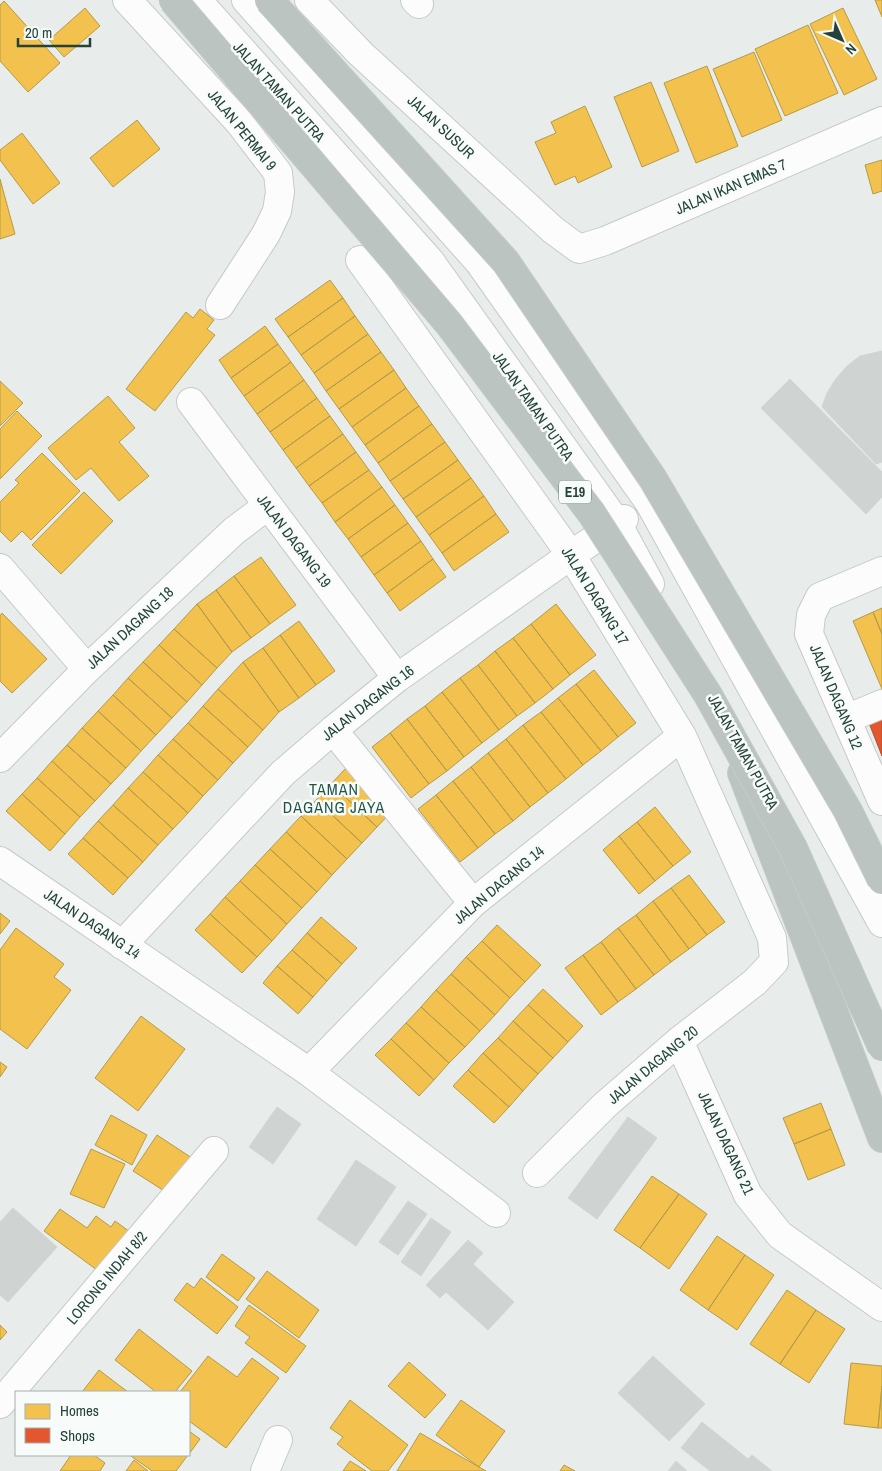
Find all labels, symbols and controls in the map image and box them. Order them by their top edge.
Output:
scale bar [18,15,90,47]
north arrow [817,15,867,65]
text: 20 m [25,22,52,43]
street label: JALAN TAMAN PUTRA [228,37,331,147]
text: N [842,40,860,58]
street label: JALAN PERMAI 9 [203,85,282,175]
street label: JALAN SUSUR [403,90,480,163]
street label: JALAN IKAN EMAS 7 [672,154,790,219]
street label: JALAN TAMAN PUTRA [488,347,579,465]
road number: E19 [559,481,591,504]
street label: JALAN DAGANG 19 [252,490,337,592]
street label: JALAN DAGANG 17 [557,543,634,649]
street label: JALAN DAGANG 18 [81,582,178,674]
street label: JALAN DAGANG 12 [805,641,868,753]
street label: JALAN DAGANG 16 [317,660,418,745]
street label: JALAN TAMAN PUTRA [703,690,784,814]
district label: TAMAN DAGANG JAYA [283,778,385,818]
street label: JALAN DAGANG 14 [449,840,548,929]
street label: JALAN DAGANG 14 [40,884,145,964]
street label: JALAN DAGANG 20 [603,1020,702,1109]
street label: JALAN DAGANG 21 [693,1088,760,1198]
street label: LORONG INDAH 8/2 [61,1227,152,1329]
legend [15,1391,190,1456]
text: Homes [60,1400,99,1421]
text: Shops [60,1425,95,1446]

